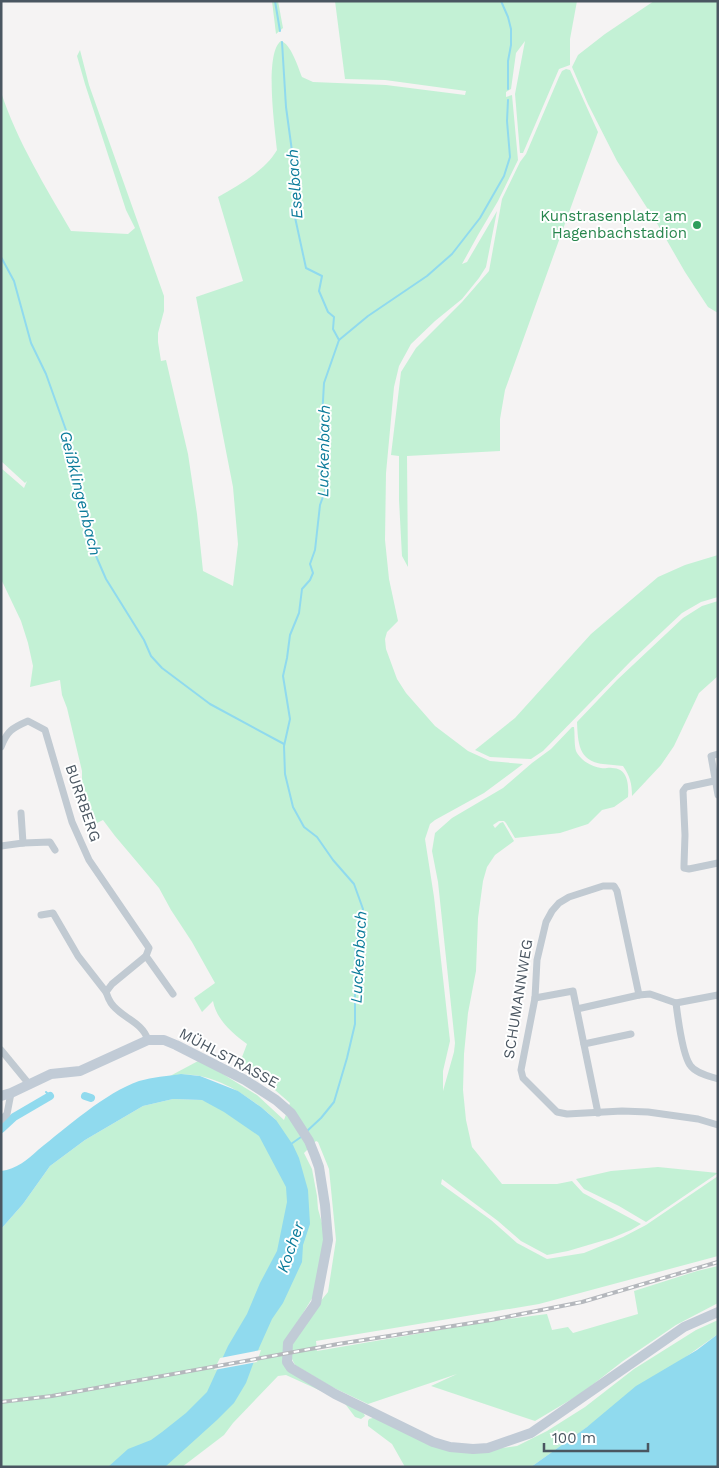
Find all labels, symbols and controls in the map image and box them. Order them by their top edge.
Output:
water label: Eselbach [283,148,306,220]
place label: Kunstrasenplatz am Hagenbachstadion [540,207,687,242]
marker: Kunstrasenplatz am Hagenbachstadion [691,219,703,231]
water label: Luckenbach [313,405,334,497]
water label: Geißklingenbach [56,429,105,557]
street label: BURRBERG [61,762,105,844]
water label: Luckenbach [347,910,370,1004]
street label: SCHUMANNWEG [500,938,536,1060]
street label: MÜHLSTRASSE [176,1024,282,1092]
water label: Kocher [273,1218,308,1275]
scale bar [544,1420,648,1452]
text: 100 m [552,1429,596,1447]

